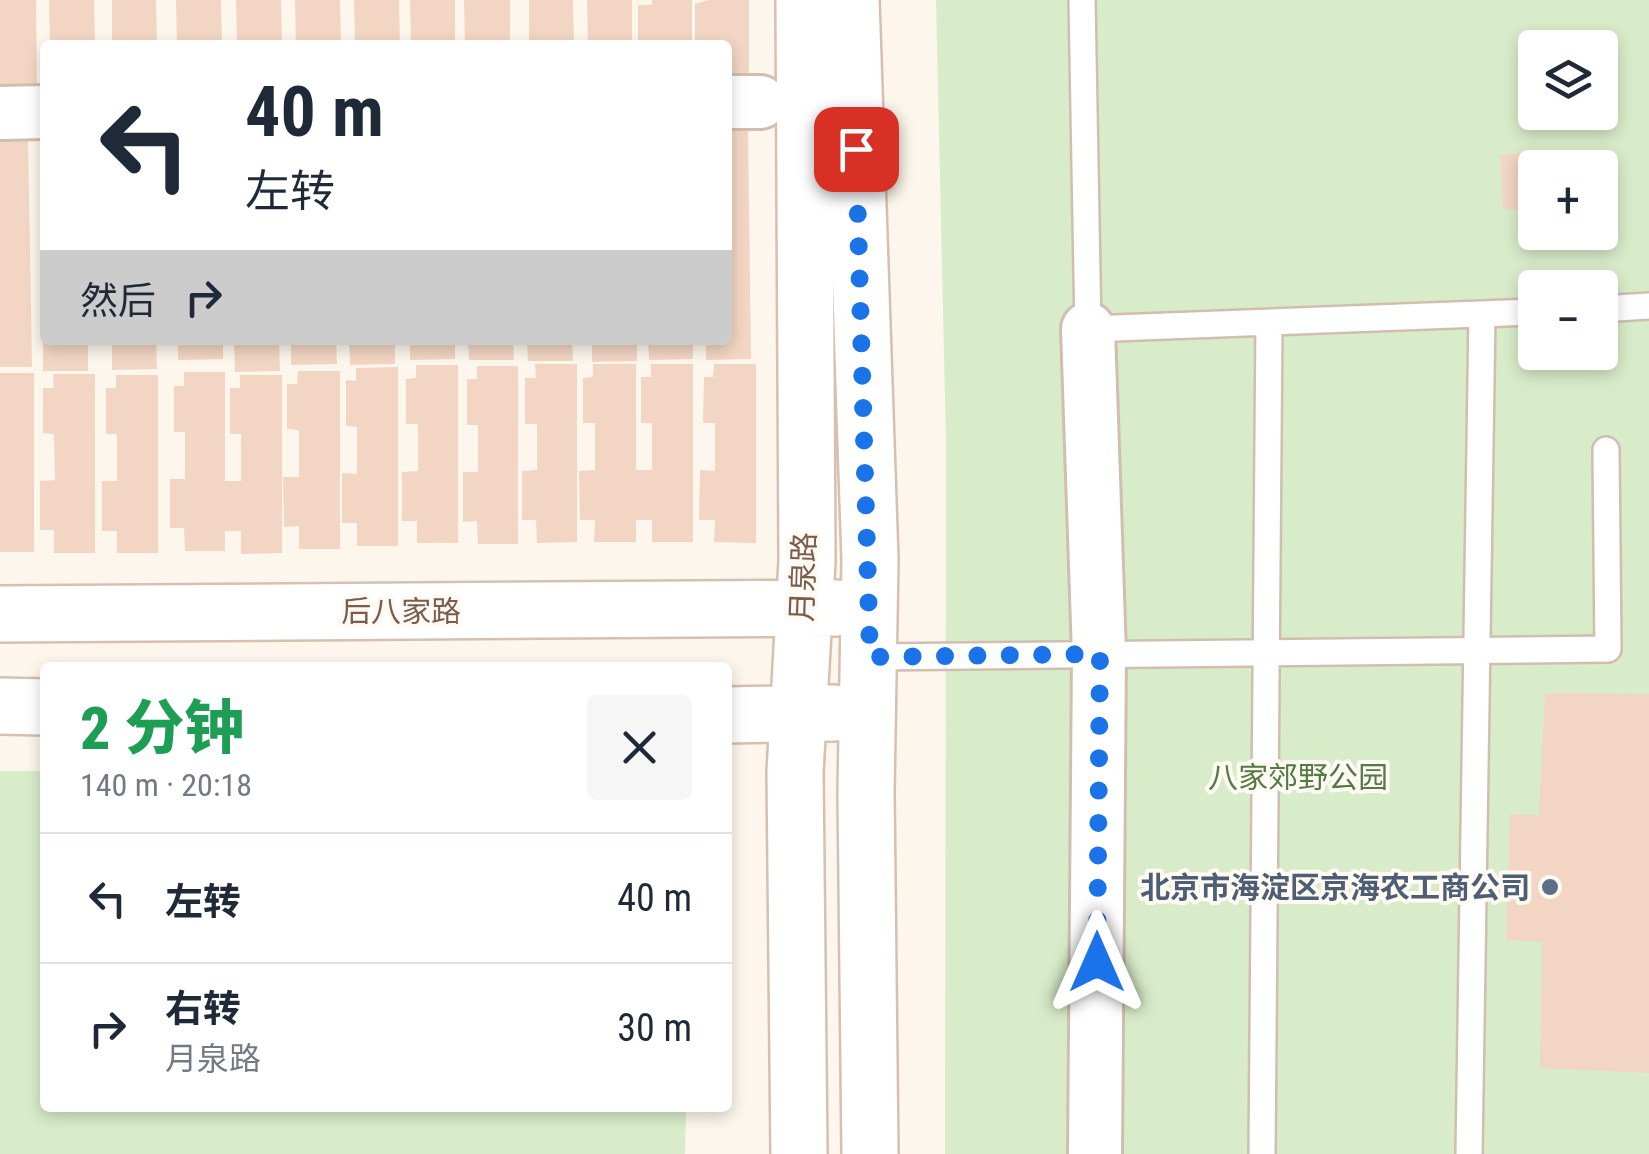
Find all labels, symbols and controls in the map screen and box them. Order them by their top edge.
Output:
map controls [1518,30,1618,370]
button: layers [1518,30,1618,130]
text: 40 m [245,71,384,153]
icon: left [80,80,210,210]
pin [814,107,899,192]
icon: arrive [829,122,884,177]
button: + [1518,150,1618,250]
text: 左转 [245,165,335,218]
icon: right [176,270,231,325]
button: − [1518,270,1618,370]
text: 然后 [80,279,156,323]
street label: 月泉路 [784,531,822,623]
street label: 后八家路 [341,594,461,629]
text: 2 分钟 [80,693,244,764]
button: close [587,695,692,800]
park label: 八家郊野公园 [1208,760,1388,795]
text: 140 m · 20:18 [80,766,252,804]
place label: 北京市海淀区京海农工商公司 [1140,870,1530,905]
icon: left [80,871,135,926]
text: 40 m [617,876,692,920]
marker: 北京市海淀区京海农工商公司 [1539,876,1561,898]
text: 左转 [165,880,241,924]
position arrow [1045,910,1149,1014]
text: 右转 [165,987,241,1031]
icon: right [80,1001,135,1056]
text: 30 m [617,1006,692,1050]
text: 月泉路 [165,1040,261,1078]

